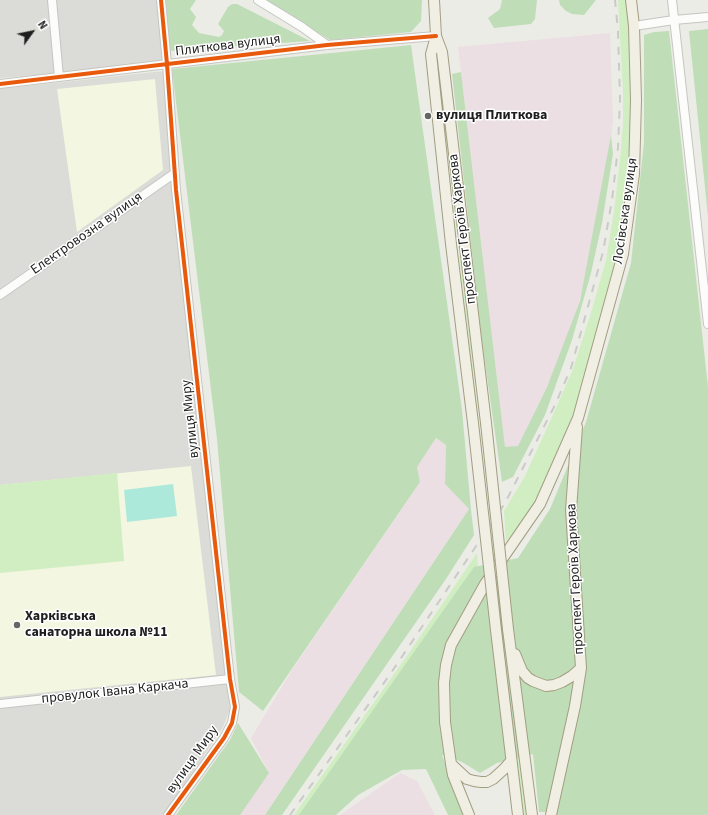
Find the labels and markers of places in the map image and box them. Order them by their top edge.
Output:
place label: вулиця Плиткова [436,108,547,124]
marker: вулиця Плиткова [423,111,433,121]
place label: Харківська санаторна школа №11 [25,609,168,642]
marker: Харківська санаторна школа №11 [12,620,22,630]

